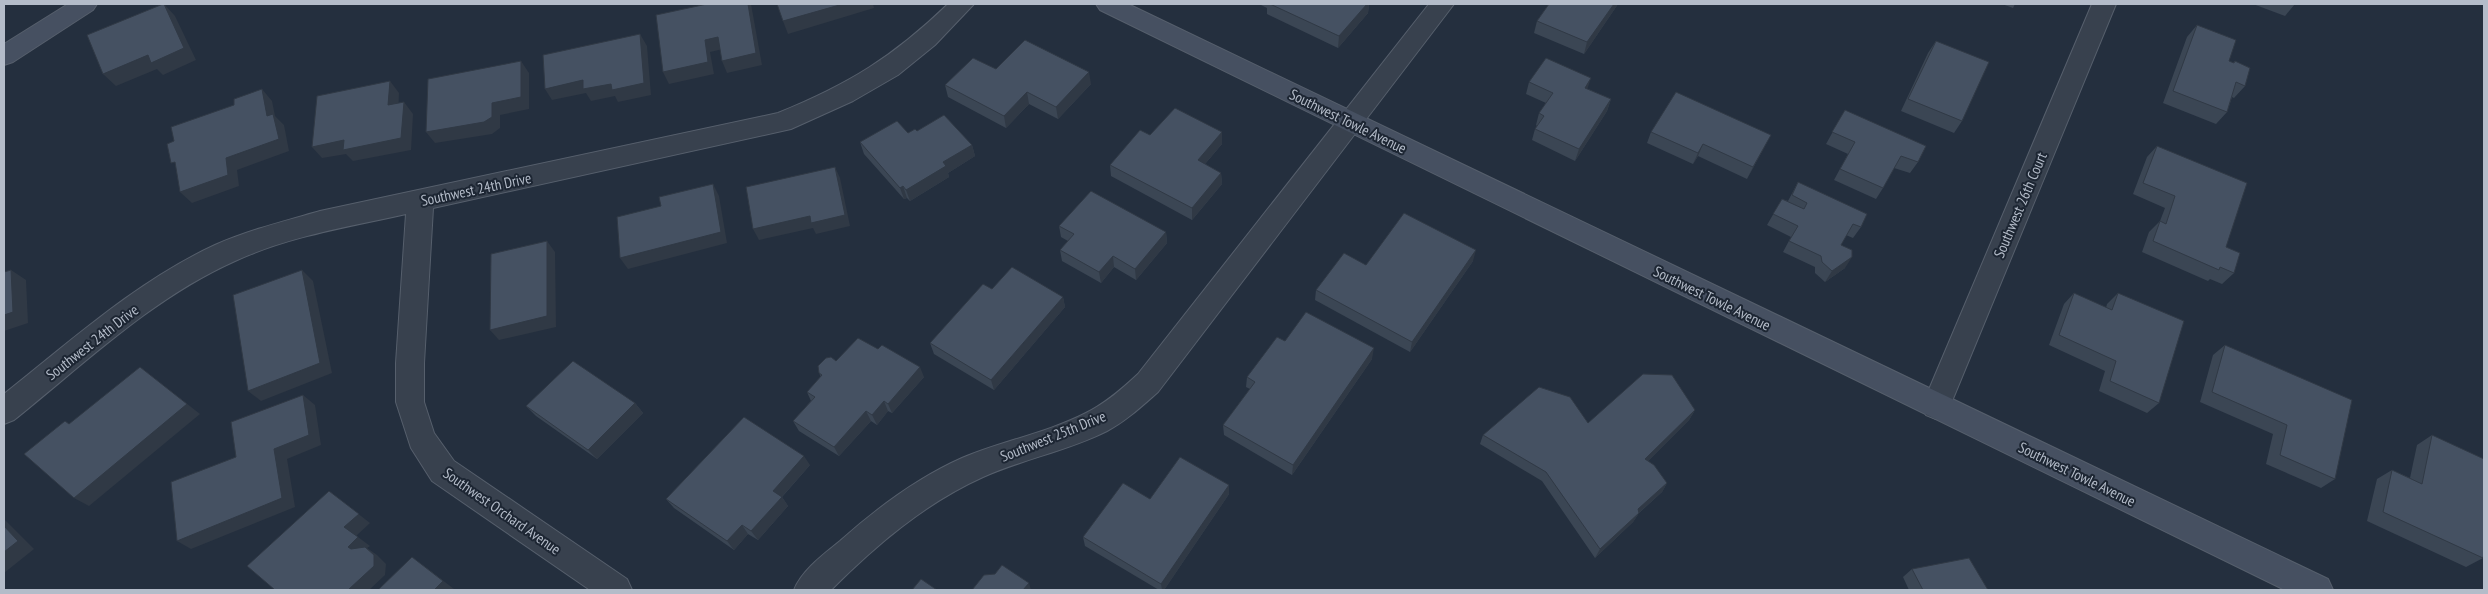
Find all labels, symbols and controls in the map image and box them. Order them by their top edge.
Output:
street label: Southwest Towle Avenue [1286,84,1410,158]
street label: Southwest 26th Court [1989,149,2051,261]
street label: Southwest 24th Drive [419,168,533,210]
street label: Southwest Towle Avenue [1650,261,1774,335]
street label: Southwest 24th Drive [42,300,142,384]
street label: Southwest 25th Drive [997,406,1109,466]
street label: Southwest Towle Avenue [2015,437,2139,511]
street label: Southwest Orchard Avenue [440,463,564,559]

